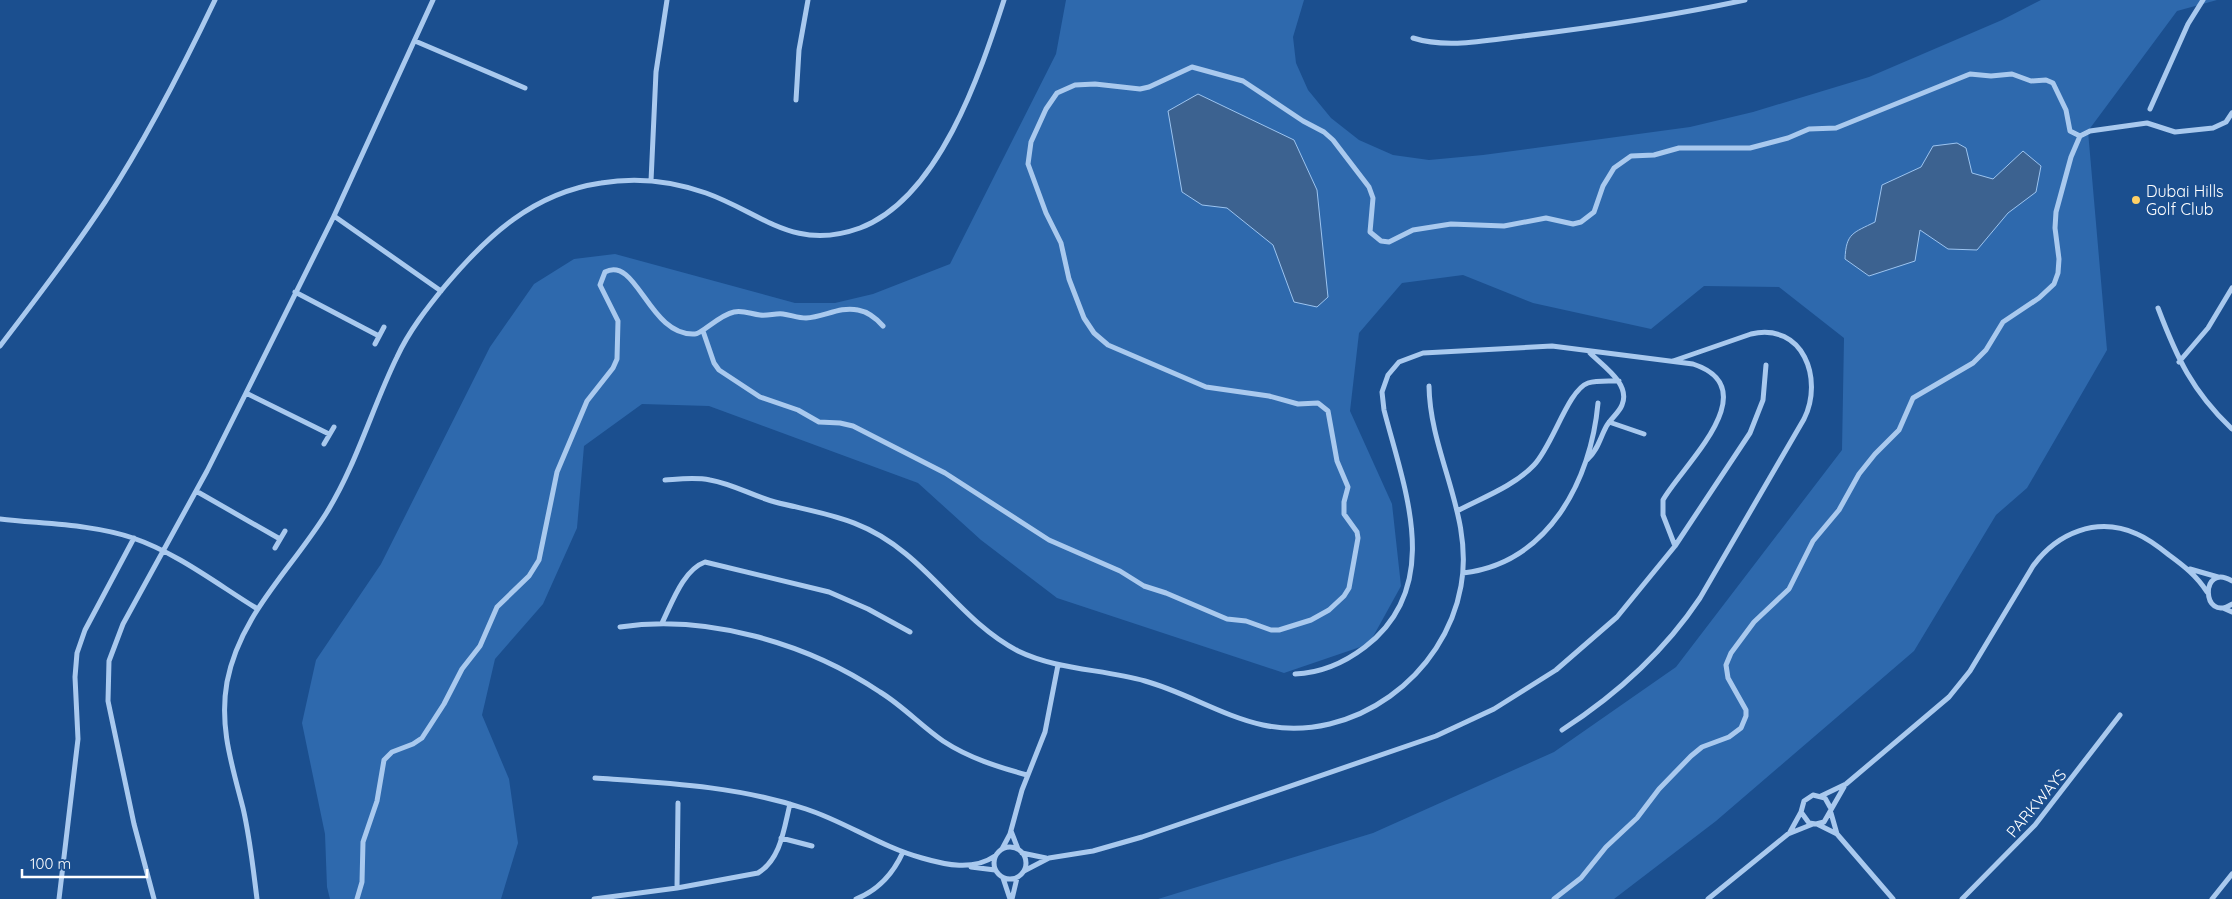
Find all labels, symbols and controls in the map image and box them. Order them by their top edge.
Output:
place label: Dubai Hills Golf Club [2146,181,2224,219]
marker: Dubai Hills Golf Club [2130,194,2142,206]
street label: PARKWAYS [2002,765,2070,841]
scale bar [22,846,148,878]
text: 100 m [30,854,71,873]

